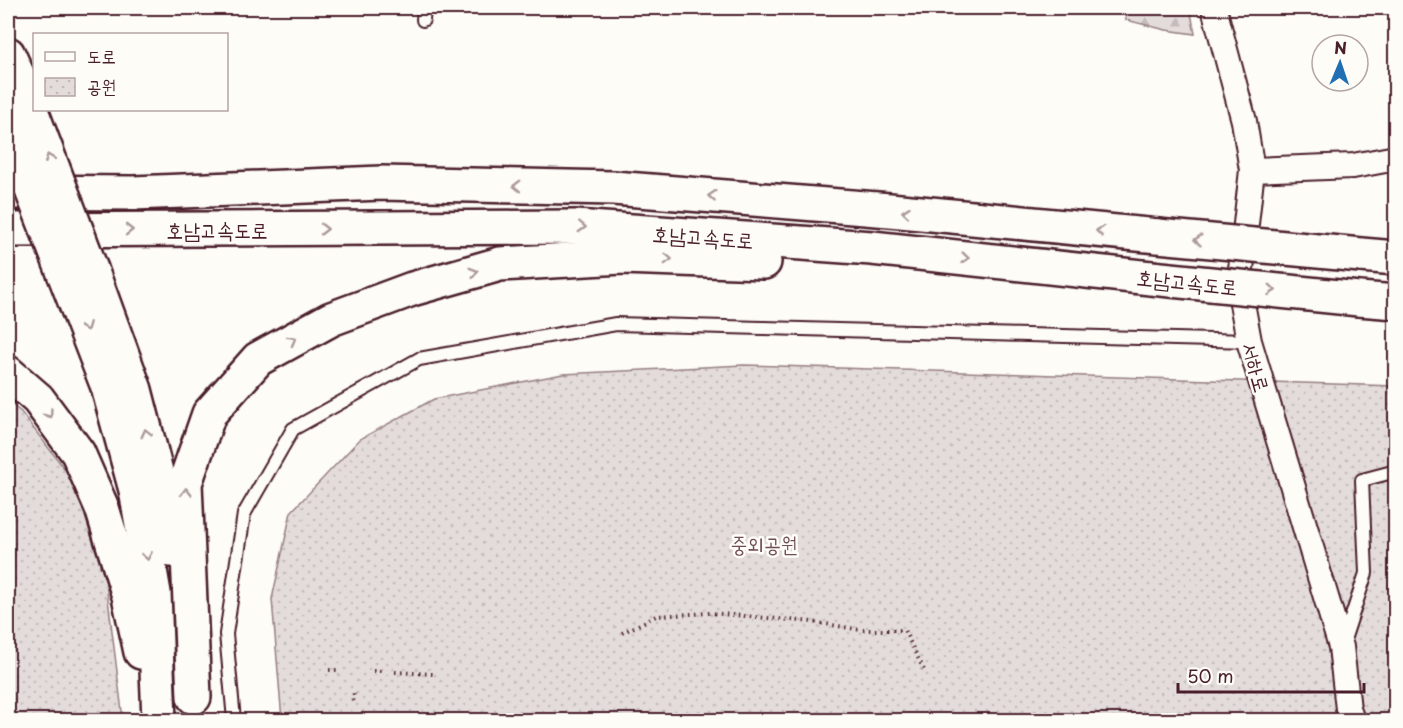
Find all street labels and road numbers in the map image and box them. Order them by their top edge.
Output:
street label: 호남고속도로 [166,213,268,245]
street label: 호남고속도로 [651,217,755,255]
street label: 호남고속도로 [1135,260,1239,302]
street label: 서하로 [1235,338,1279,396]

